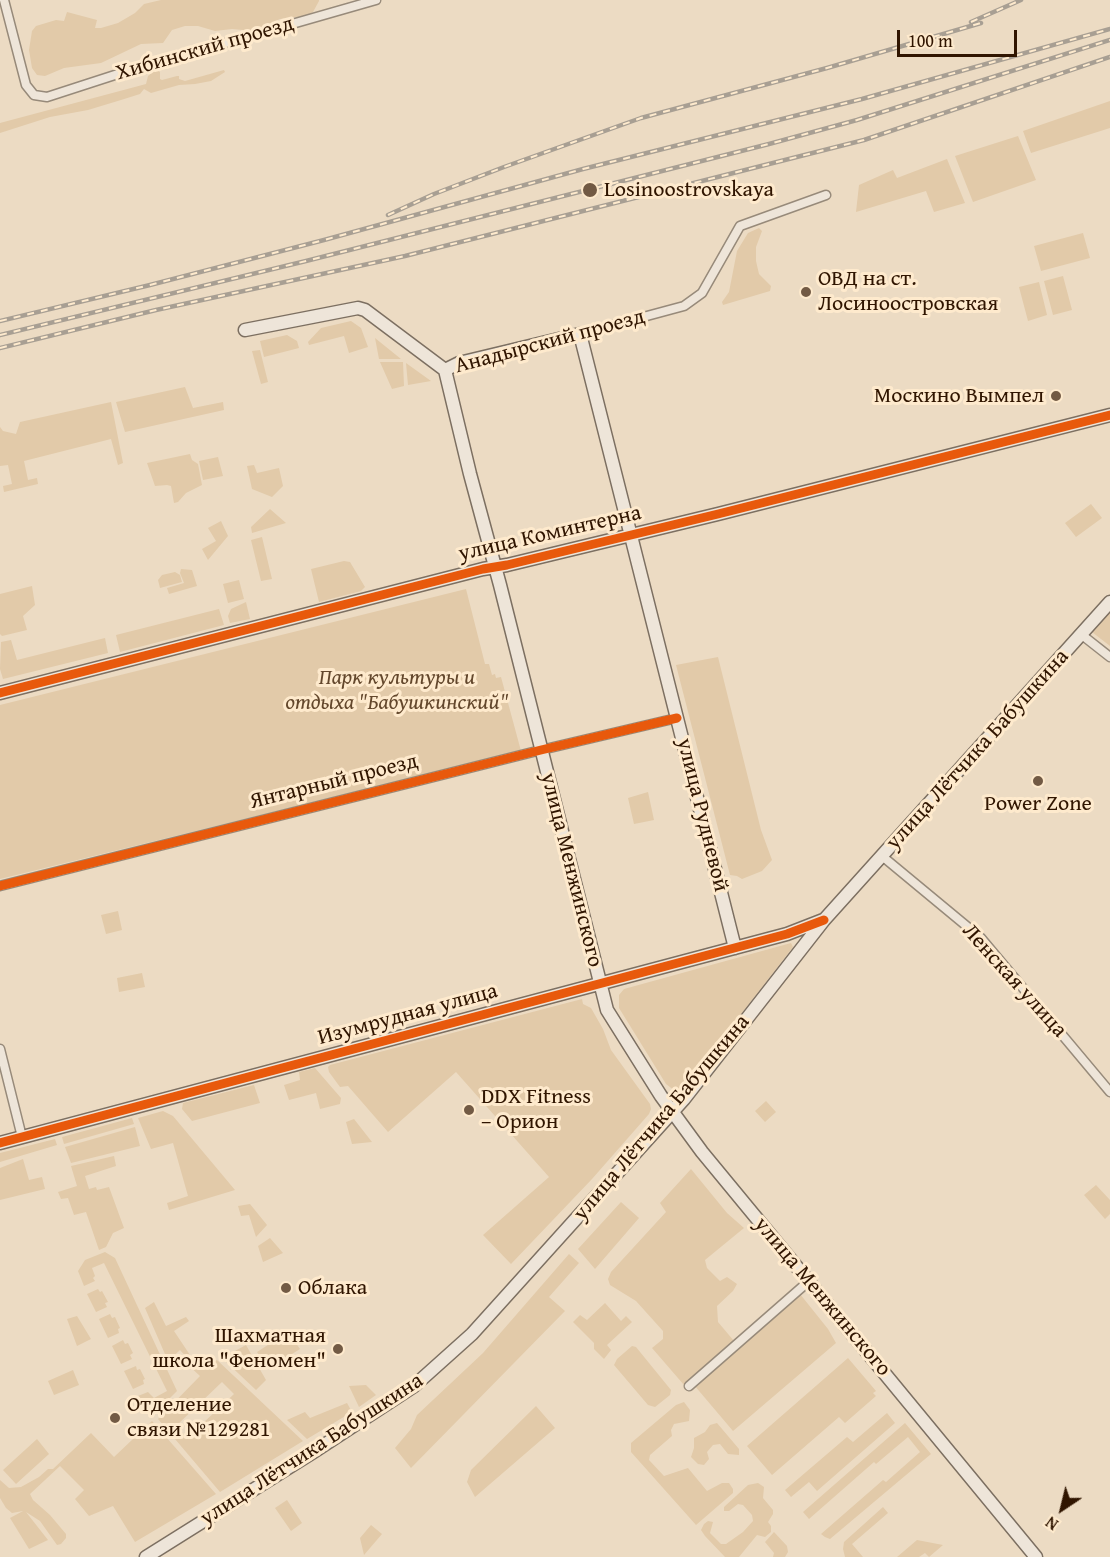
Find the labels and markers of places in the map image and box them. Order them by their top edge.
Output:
place label: Losinoostrovskaya [604,177,774,203]
marker: Losinoostrovskaya [581,181,599,199]
place label: ОВД на ст. Лосиноостровская [818,266,998,318]
marker: ОВД на ст. Лосиноостровская [799,285,813,299]
place label: Москино Вымпел [874,383,1044,409]
marker: Москино Вымпел [1049,389,1063,403]
marker: Power Zone [1031,774,1045,788]
place label: Power Zone [984,791,1092,817]
place label: DDX Fitness – Орион [481,1084,591,1136]
marker: DDX Fitness – Орион [462,1103,476,1117]
place label: Облака [298,1275,367,1301]
marker: Облака [279,1281,293,1295]
place label: Шахматная школа "Феномен" [152,1323,326,1374]
marker: Шахматная школа "Феномен" [331,1342,345,1356]
place label: Отделение связи №129281 [127,1392,270,1444]
marker: Отделение связи №129281 [108,1411,122,1425]

